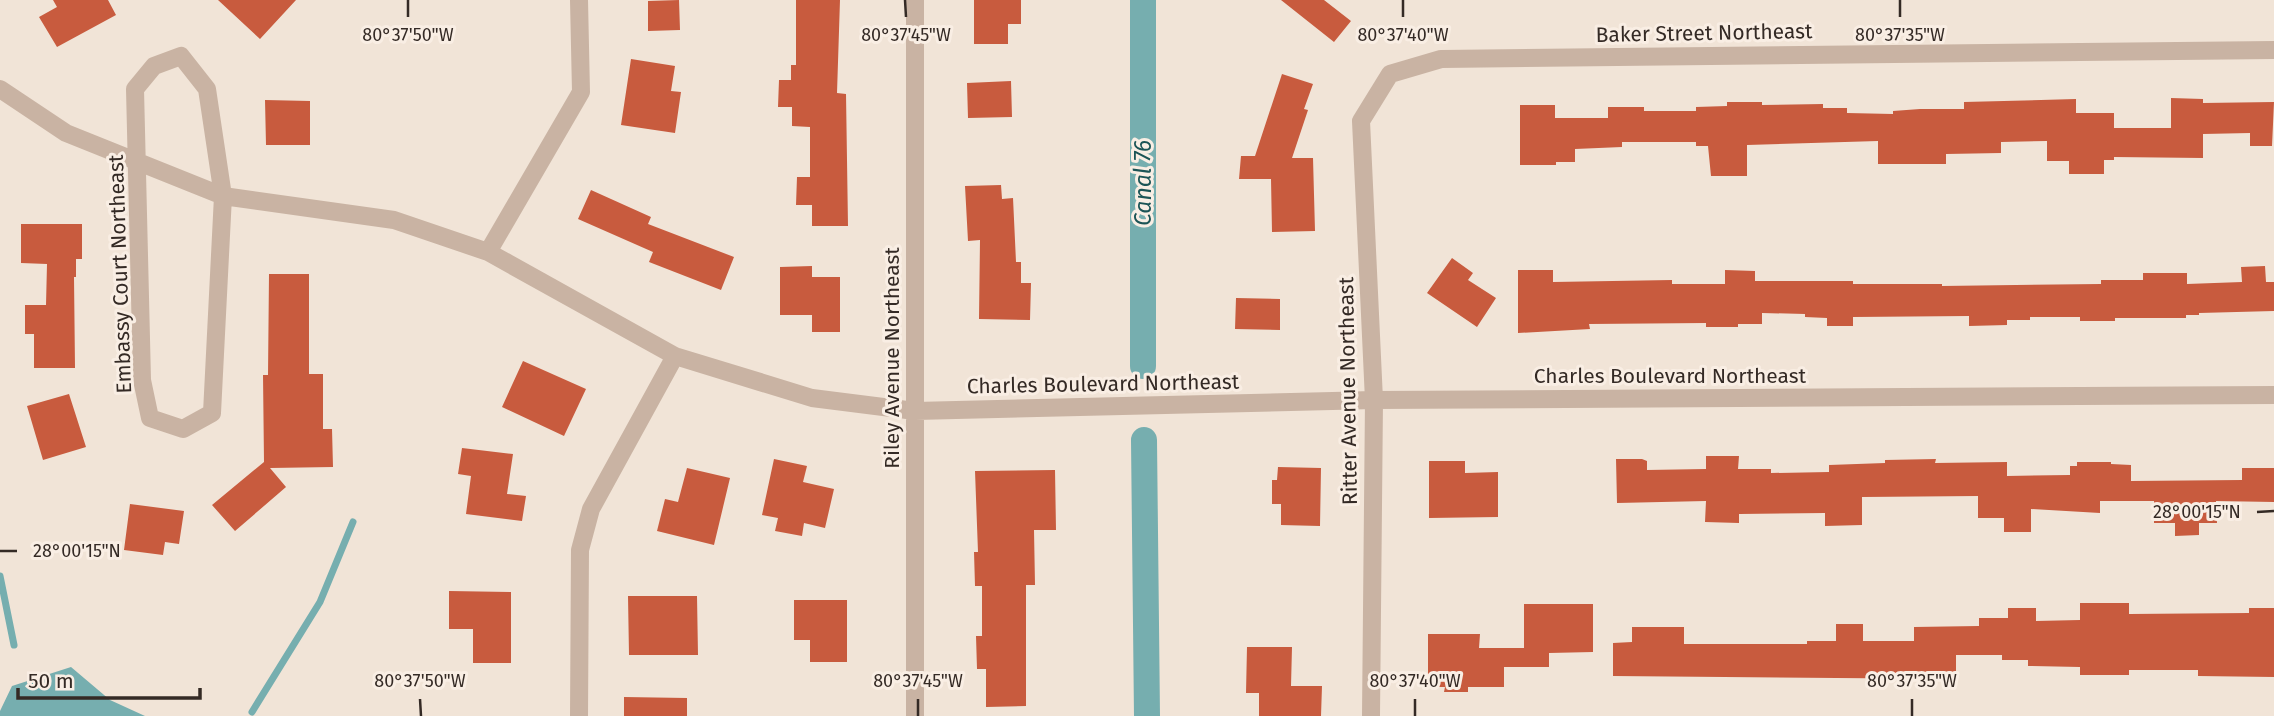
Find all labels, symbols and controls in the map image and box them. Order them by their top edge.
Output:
street label: Baker Street Northeast [1595,18,1813,48]
text: 80°37'50"W [362,24,454,46]
text: 80°37'45"W [861,24,951,46]
text: 80°37'40"W [1357,24,1449,46]
text: 80°37'35"W [1855,24,1945,46]
water label: Canal 76 [1129,140,1157,226]
street label: Embassy Court Northeast [103,154,137,394]
street label: Riley Avenue Northeast [879,247,905,469]
street label: Ritter Avenue Northeast [1333,276,1363,505]
street label: Charles Boulevard Northeast [1534,363,1807,389]
street label: Charles Boulevard Northeast [967,369,1240,399]
text: 28°00'15"N [2153,501,2241,523]
text: 28°00'15"N [33,540,121,562]
scale bar [18,656,200,700]
text: 50 m [28,668,74,694]
text: 80°37'50"W [374,670,466,692]
text: 80°37'45"W [873,670,963,692]
text: 80°37'40"W [1369,670,1461,692]
text: 80°37'35"W [1867,670,1957,692]

